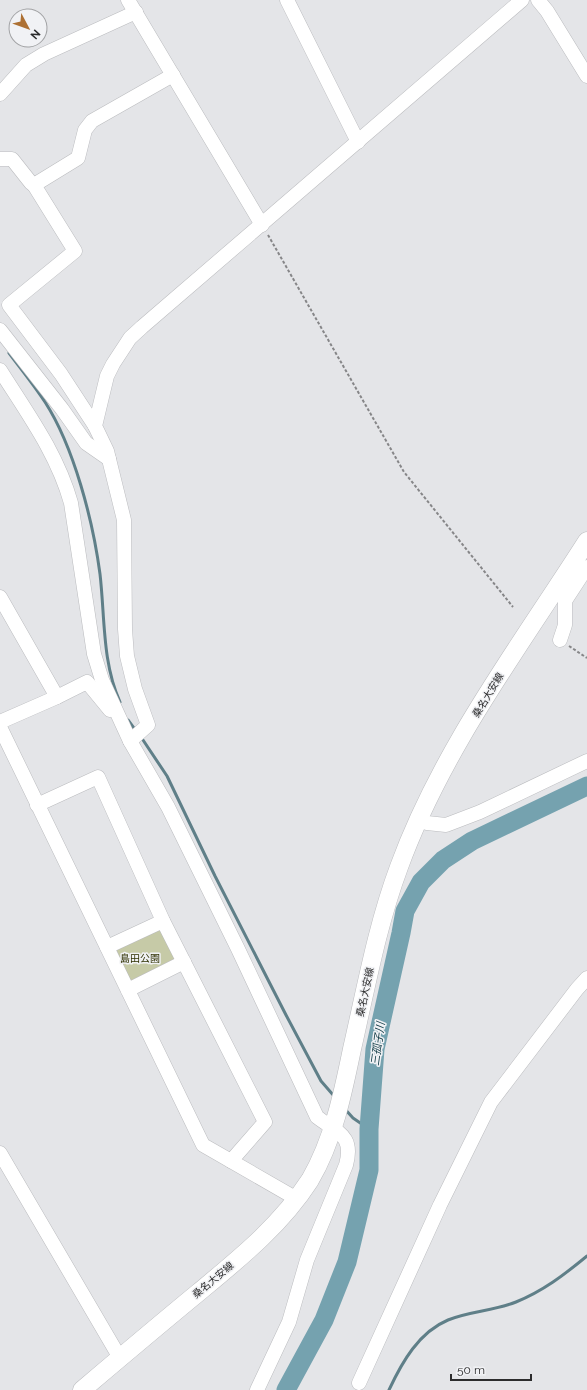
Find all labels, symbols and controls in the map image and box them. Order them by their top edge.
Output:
north arrow [8,8,48,48]
text: N [28,27,43,42]
street label: 桑名大安線 [470,671,506,719]
park label: 島田公園 [120,953,160,964]
street label: 桑名大安線 [354,966,376,1018]
water label: 三孤子川 [369,1020,388,1067]
street label: 桑名大安線 [190,1260,236,1300]
scale bar [451,1356,531,1382]
text: 50 m [457,1363,485,1377]

